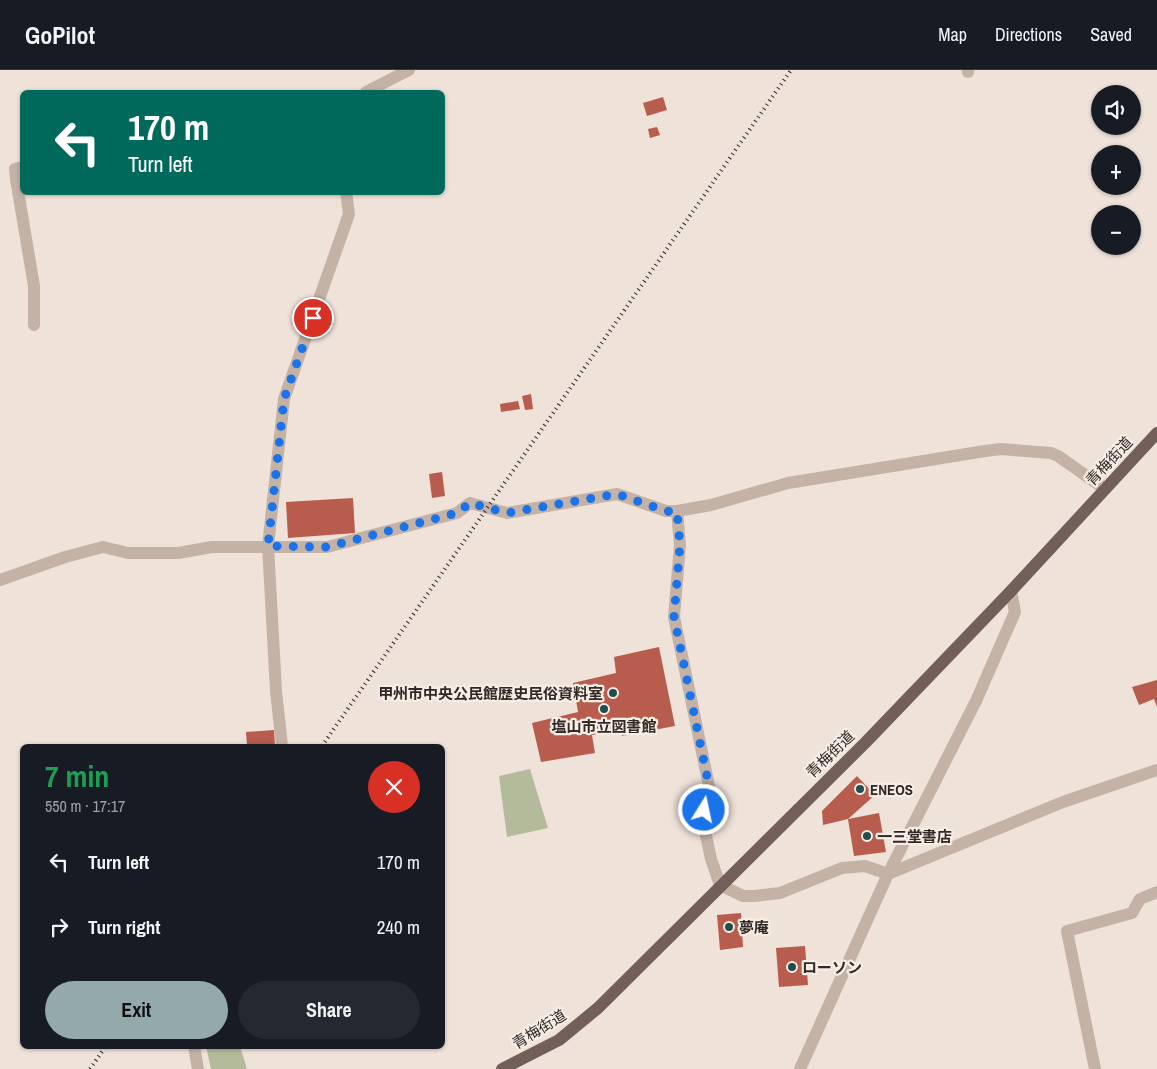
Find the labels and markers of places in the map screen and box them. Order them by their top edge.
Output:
pin [292,297,334,339]
place label: 甲州市中央公民館歴史民俗資料室 [378,683,603,704]
marker: 甲州市中央公民館歴史民俗資料室 [607,687,619,699]
marker: 塩山市立図書館 [598,703,610,715]
place label: 塩山市立図書館 [551,716,657,737]
place label: ENEOS [870,779,913,800]
marker: ENEOS [854,783,866,795]
place label: 一三堂書店 [877,826,952,847]
marker: 一三堂書店 [861,830,873,842]
place label: 夢庵 [739,917,769,938]
marker: 夢庵 [723,921,735,933]
place label: ローソン [802,957,862,978]
marker: ローソン [786,961,798,973]

